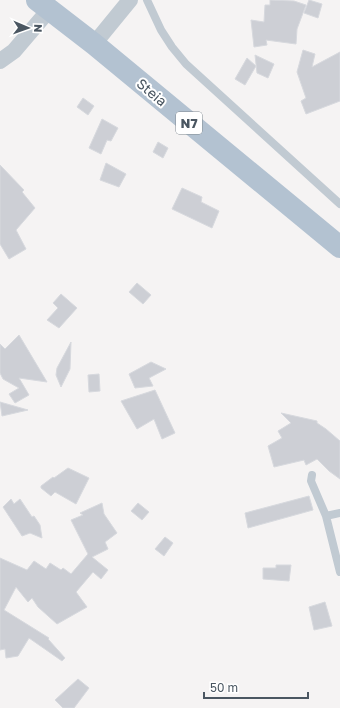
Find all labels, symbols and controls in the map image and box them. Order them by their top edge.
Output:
north arrow [8,8,48,48]
text: N [32,24,45,33]
street label: Steia [133,75,171,109]
road number: N7 [176,112,202,134]
scale bar [204,674,308,700]
text: 50 m [210,680,238,695]

